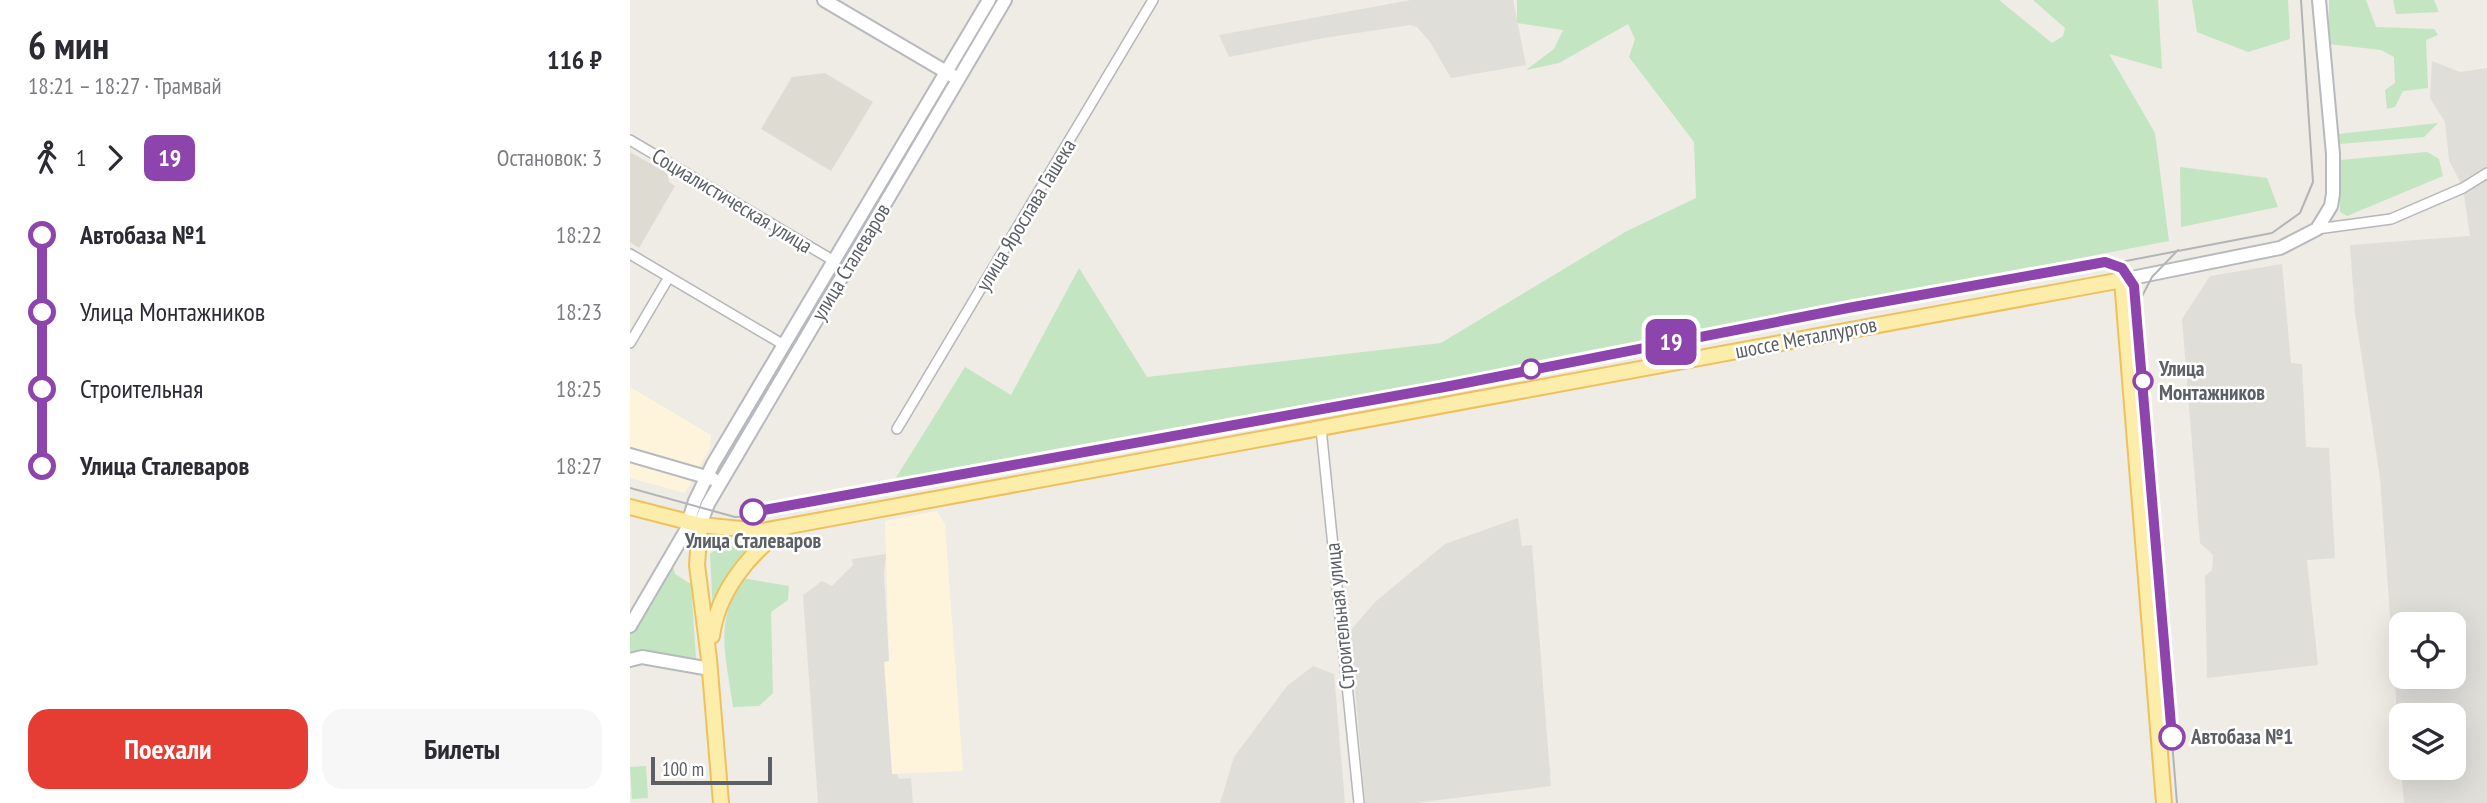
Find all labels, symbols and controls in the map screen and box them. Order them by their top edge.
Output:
text: 6 мин [28,20,109,69]
text: 116 ₽ [547,43,602,76]
text: 18:21 – 18:27 · Трамвай [28,71,222,100]
street label: улица Ярослава Гашека [970,134,1082,296]
icon: walk [28,139,66,177]
icon: forward [96,139,134,177]
text: 19 [158,142,181,173]
street label: Социалистическая улица [647,142,817,259]
text: 1 [76,143,86,172]
text: Остановок: 3 [497,143,602,172]
street label: улица Сталеваров [805,198,896,325]
text: Автобаза №1 [80,218,207,251]
text: 18:22 [556,220,602,249]
text: Улица Монтажников [80,295,265,328]
text: 18:23 [556,297,602,326]
street label: шоссе Металлургов [1733,311,1879,364]
line badge: 19 [1640,319,1702,365]
text: 19 [1660,326,1682,357]
place label: Улица Монтажников [2158,355,2265,406]
unlabelled marker [1521,359,1541,379]
marker: Улица Монтажников [2133,371,2153,391]
text: Строительная [80,372,203,405]
text: 18:25 [556,374,602,403]
text: Улица Сталеваров [80,449,249,482]
text: 18:27 [556,451,602,480]
marker: Улица Сталеваров [740,499,766,525]
place label: Улица Сталеваров [684,527,822,554]
street label: Строительная улица [1318,542,1361,691]
map controls [2389,612,2466,780]
button: locate [2389,612,2466,689]
button: layers [2389,703,2466,780]
button: Поехали [28,709,308,789]
button: Билеты [322,709,602,789]
place label: Автобаза №1 [2190,723,2293,750]
marker: Автобаза №1 [2159,724,2185,750]
scale bar [651,754,772,786]
text: 100 m [662,757,704,781]

